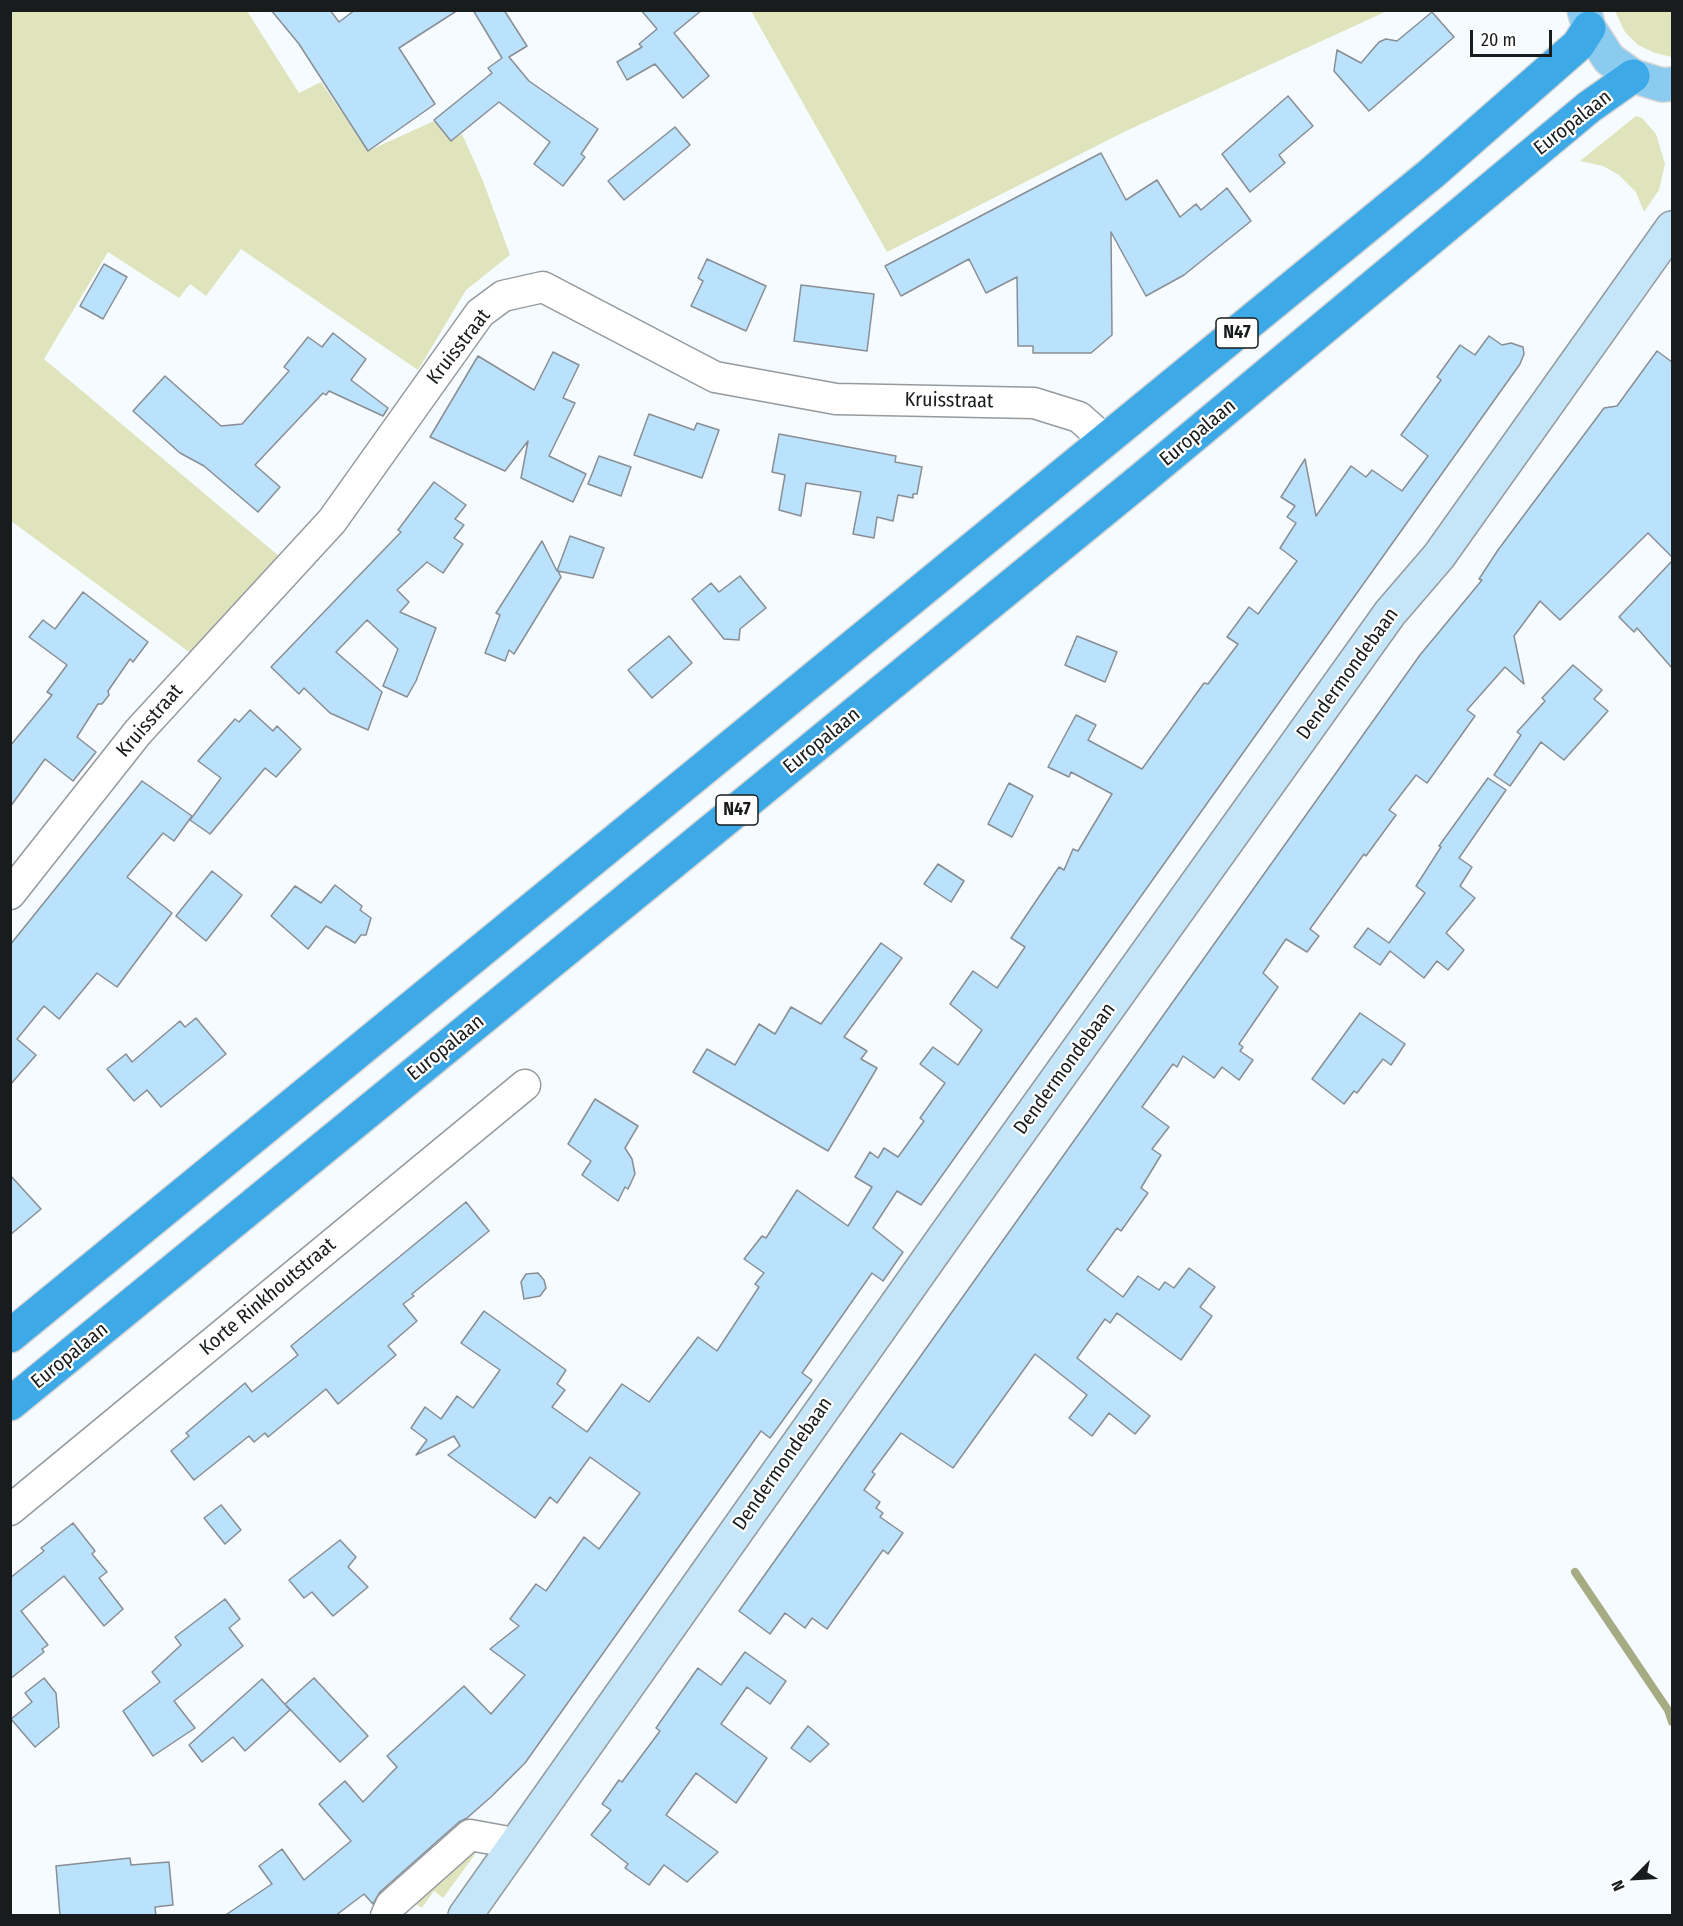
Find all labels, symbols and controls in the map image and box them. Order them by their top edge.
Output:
scale bar [1473,18,1556,56]
text: 20 m [1481,29,1516,51]
street label: Europalaan [1529,85,1617,161]
street label: Kruisstraat [422,305,496,389]
road number: N47 [1216,318,1258,348]
street label: Kruisstraat [904,388,994,414]
street label: Europalaan [1155,394,1241,472]
street label: Dendermondebaan [1292,603,1404,745]
street label: Kruisstraat [112,680,188,762]
street label: Europalaan [779,703,865,779]
road number: N47 [716,795,758,825]
street label: Dendermondebaan [1009,998,1121,1140]
street label: Europalaan [403,1010,489,1086]
street label: Korte Rinkhoutstraat [195,1233,341,1361]
street label: Europalaan [27,1318,113,1394]
street label: Dendermondebaan [728,1393,838,1535]
north arrow [1605,1848,1665,1908]
text: N [1607,1877,1629,1894]

